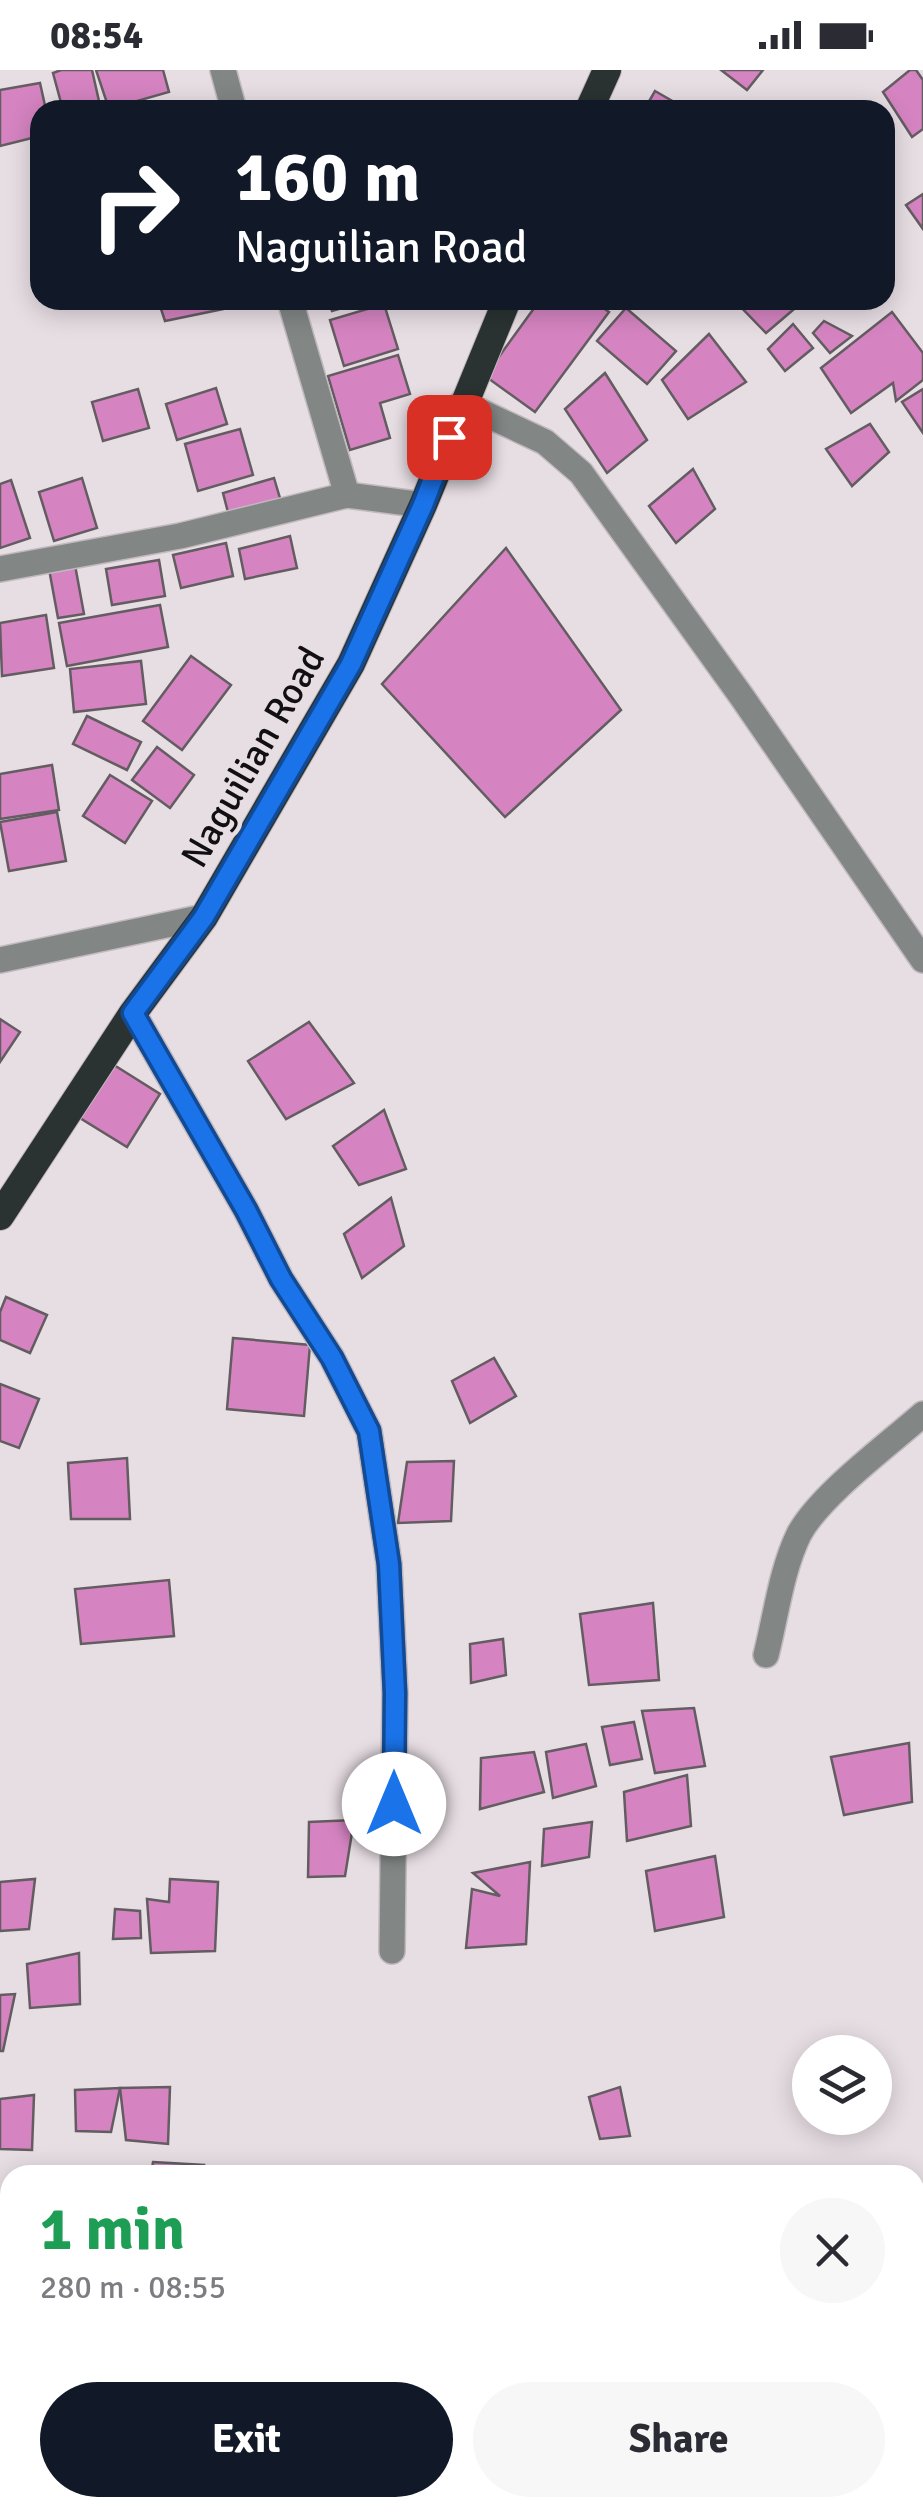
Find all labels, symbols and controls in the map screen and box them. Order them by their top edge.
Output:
text: 08:54 [50,12,143,59]
text: 160 m [235,134,420,220]
icon: right [70,140,200,270]
text: Naguilian Road [235,220,527,275]
pin [407,395,492,480]
icon: arrive [422,410,477,465]
street label: Naguilian Road [171,638,335,876]
position arrow [342,1752,446,1856]
map controls [792,2035,892,2135]
button: layers [792,2035,892,2135]
text: 1 min [40,2193,185,2267]
button: close [780,2198,885,2303]
text: 280 m · 08:55 [40,2268,226,2307]
button: Exit [40,2382,453,2497]
button: Share [473,2382,885,2497]

